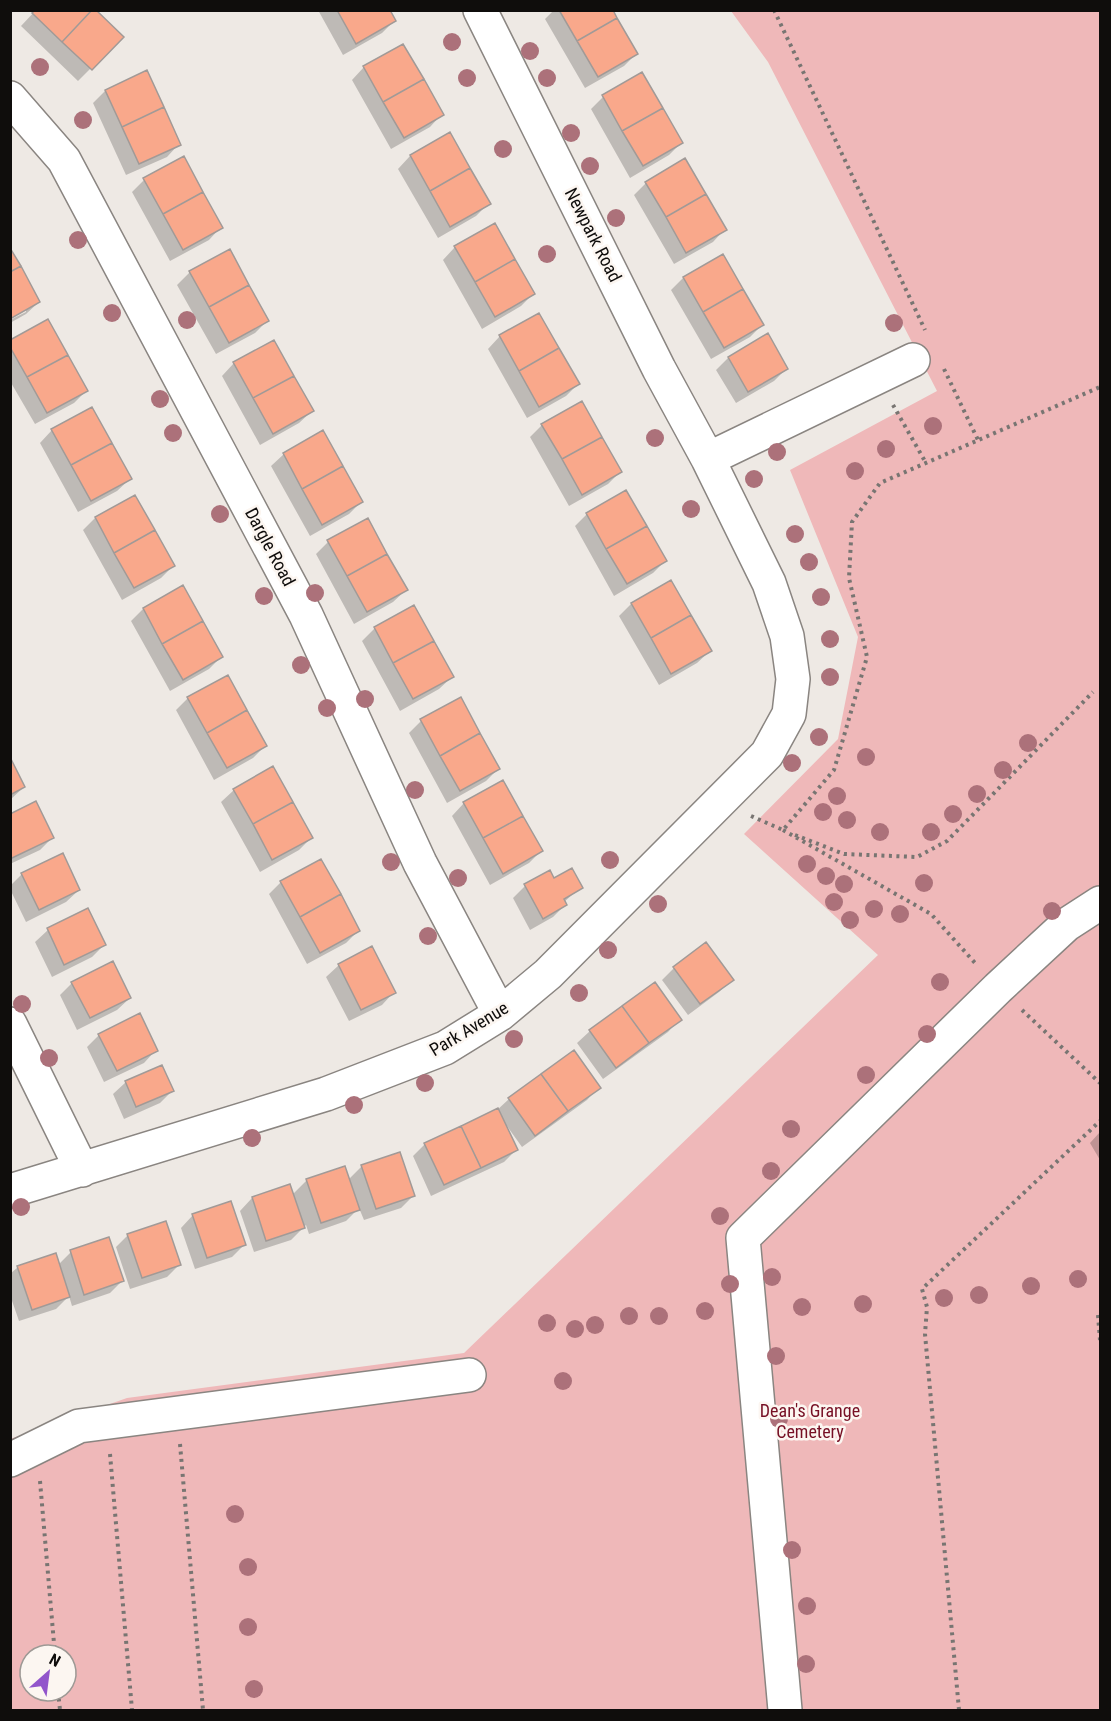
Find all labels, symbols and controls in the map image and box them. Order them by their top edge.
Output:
street label: Newpark Road [561,184,626,285]
street label: Dargle Road [241,504,300,590]
street label: Park Avenue [426,997,512,1060]
park label: Dean's Grange Cemetery [760,1400,860,1442]
north arrow [18,1643,78,1703]
text: N [46,1650,64,1671]

